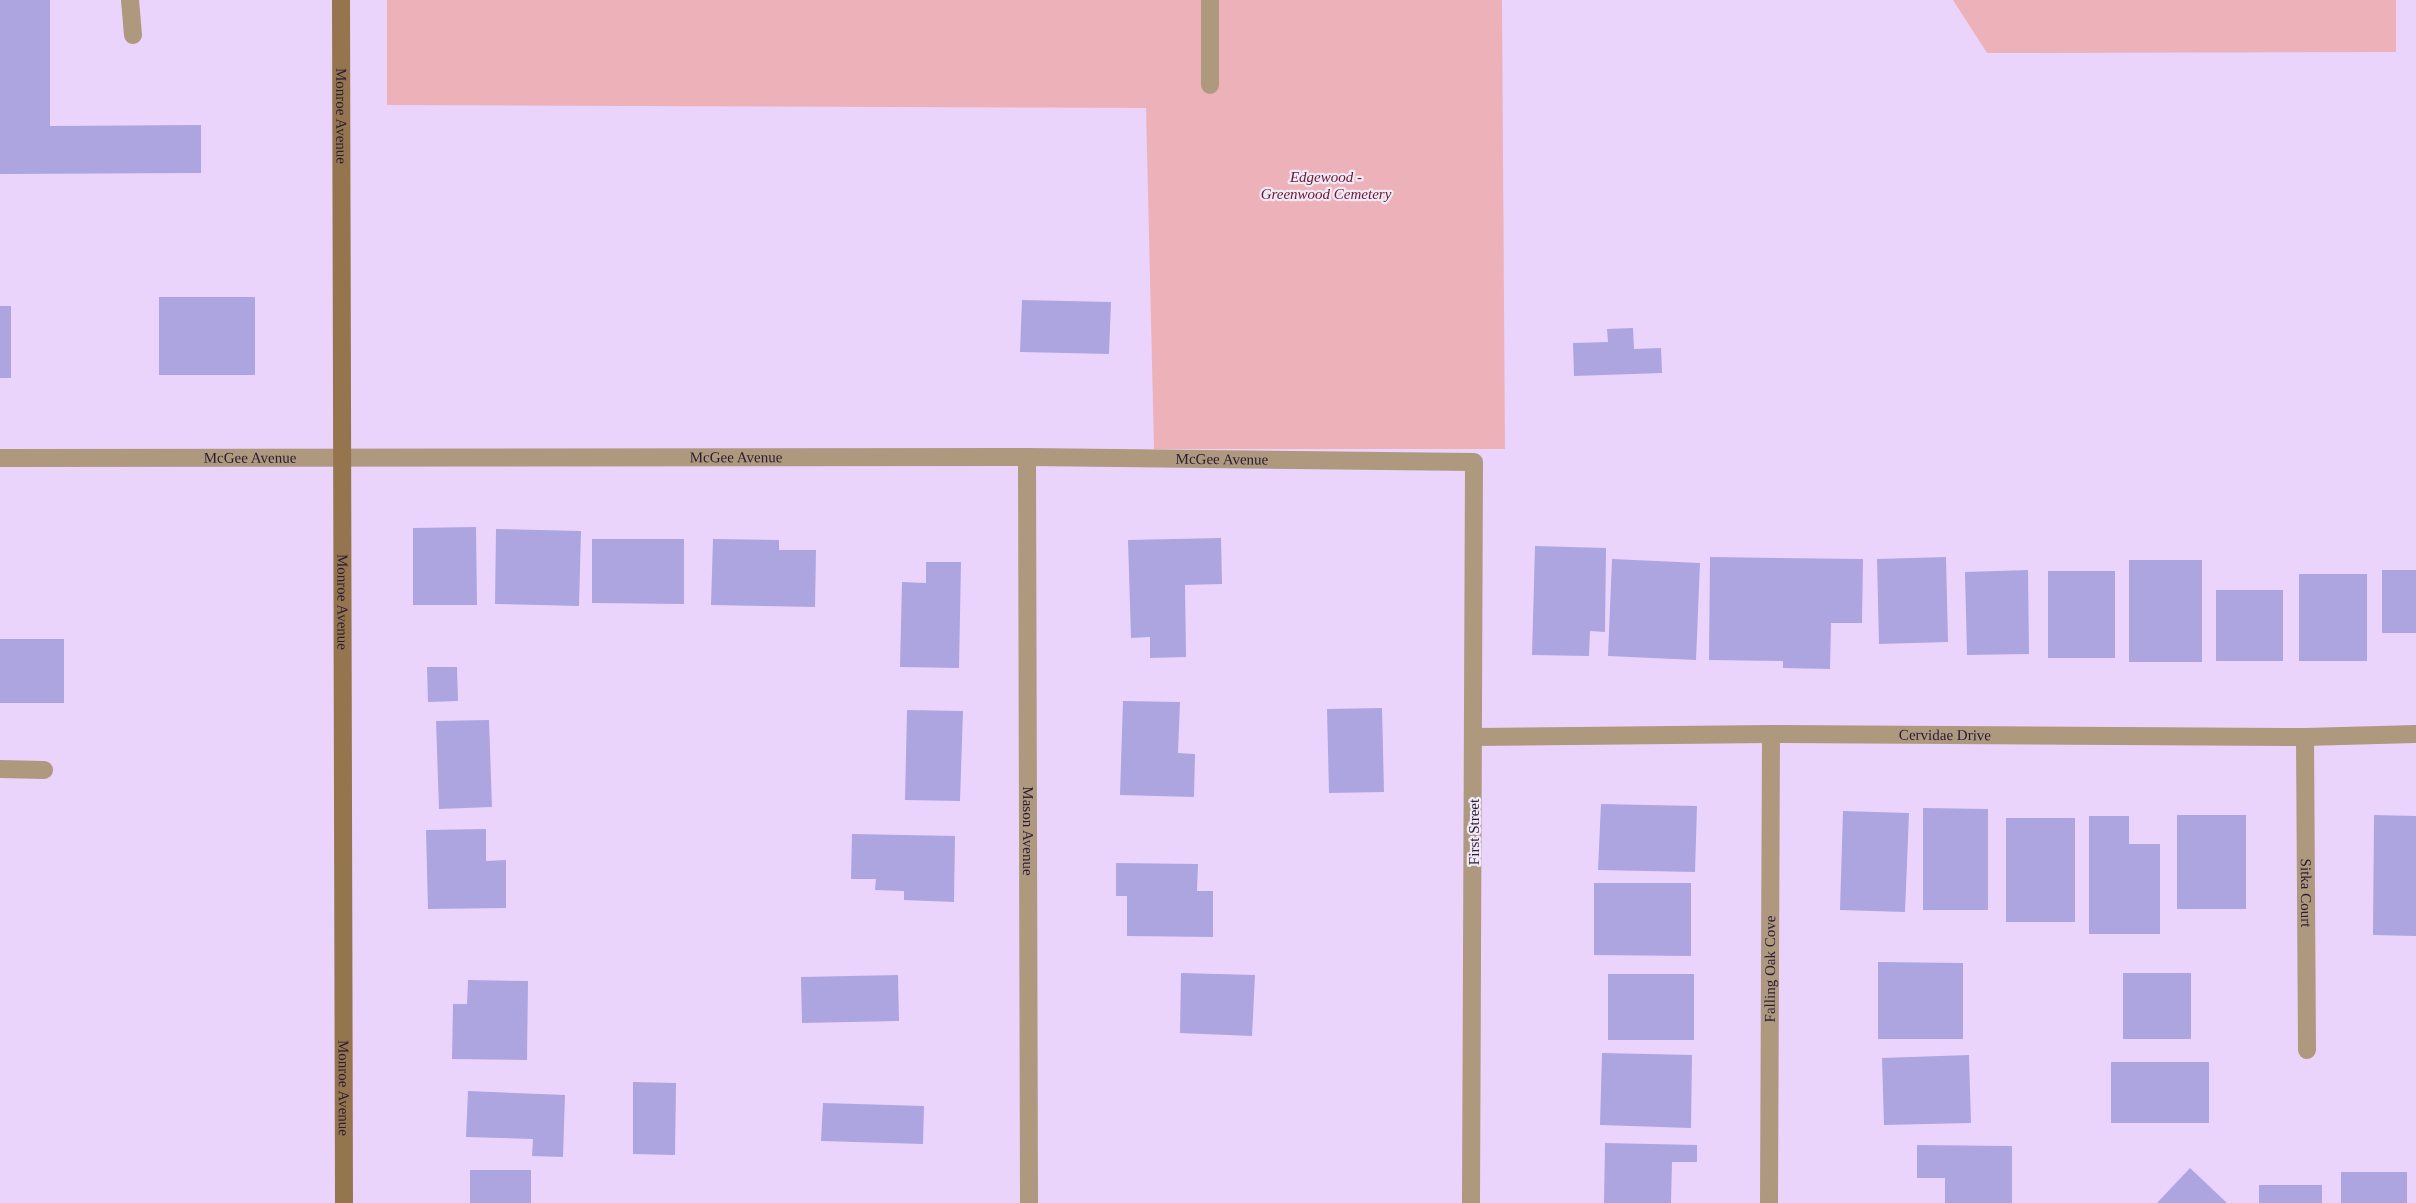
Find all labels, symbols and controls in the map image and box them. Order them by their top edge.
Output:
street label: Monroe Avenue [333,68,349,164]
park label: Edgewood - Greenwood Cemetery [1261,169,1392,202]
street label: McGee Avenue [690,449,783,465]
street label: McGee Avenue [204,450,297,466]
street label: McGee Avenue [1176,451,1269,468]
street label: Monroe Avenue [334,554,351,650]
street label: Cervidae Drive [1899,727,1991,743]
street label: Mason Avenue [1020,786,1036,876]
street label: First Street [1466,798,1482,865]
street label: Sitka Court [2298,859,2314,928]
street label: Falling Oak Cove [1762,915,1778,1022]
street label: Monroe Avenue [336,1040,352,1136]

